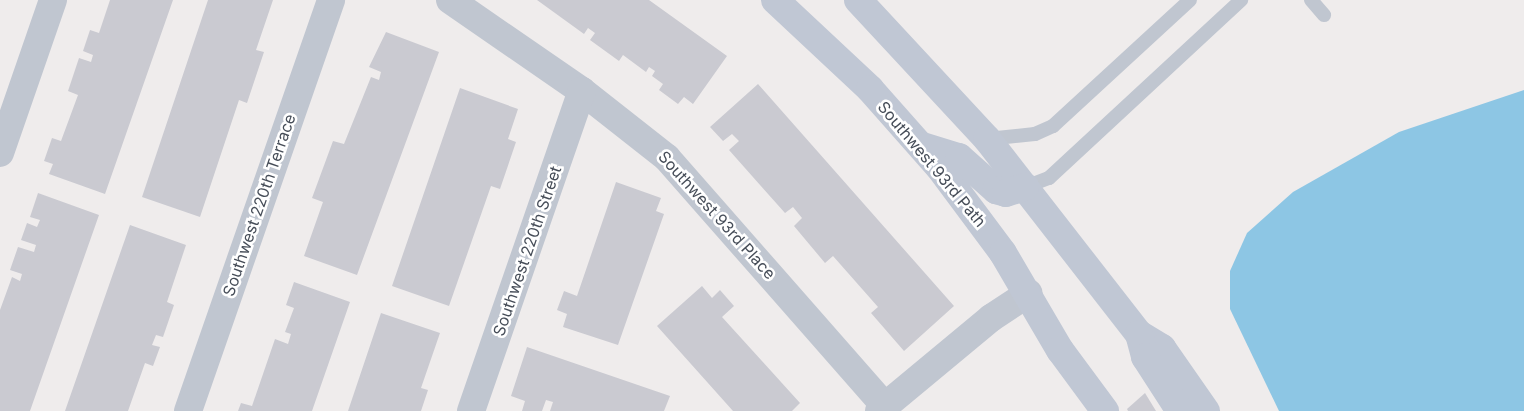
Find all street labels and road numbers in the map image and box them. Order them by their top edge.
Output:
street label: Southwest 93rd Path [874,97,990,231]
street label: Southwest 220th Terrace [219,111,299,299]
street label: Southwest 93rd Place [654,147,780,283]
street label: Southwest 220th Street [489,163,565,339]

